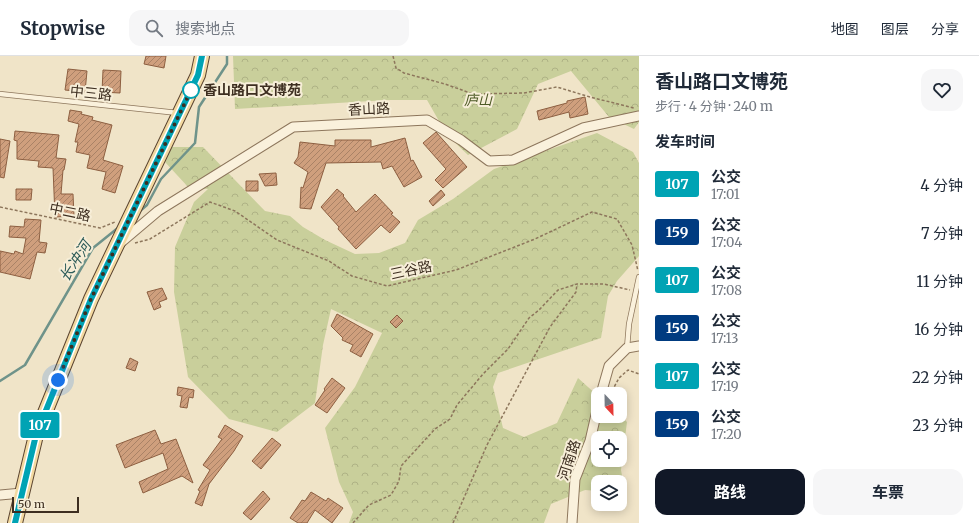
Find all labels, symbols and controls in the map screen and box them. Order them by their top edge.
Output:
search box [129,10,409,46]
text: Stopwise [20,16,105,40]
icon: search [143,17,165,39]
text: 搜索地点 [175,19,235,38]
text: 地图 [831,20,859,38]
text: 图层 [881,20,909,38]
text: 分享 [931,20,959,38]
text: 香山路口文博苑 [655,69,788,93]
button: heart [921,69,963,111]
marker: 香山路口文博苑 [182,81,200,99]
place label: 香山路口文博苑 [203,81,301,99]
street label: 中三路 [69,82,113,104]
park label: 庐山 [464,91,493,109]
text: 步行 · 4 分钟 · 240 m [655,98,773,115]
street label: 香山路 [348,99,390,119]
text: 发车时间 [655,132,715,151]
text: 公交 [711,167,741,186]
text: 107 [665,175,689,193]
text: 4 分钟 [920,176,963,195]
text: 17:01 [711,186,740,203]
street label: 中二路 [48,199,92,225]
text: 公交 [711,215,741,234]
text: 159 [666,223,688,241]
text: 7 分钟 [921,224,963,243]
water label: 长冲河 [55,234,97,285]
text: 17:04 [711,234,742,251]
street label: 三谷路 [389,257,433,283]
text: 公交 [711,263,741,282]
text: 107 [665,271,689,289]
text: 11 分钟 [916,272,963,291]
text: 17:08 [711,282,742,299]
text: 公交 [711,311,741,330]
text: 159 [666,319,688,337]
text: 16 分钟 [914,320,963,339]
text: 17:13 [711,330,739,347]
text: 公交 [711,359,741,378]
text: 107 [665,367,689,385]
text: 22 分钟 [912,368,963,387]
your location [48,370,68,390]
text: 17:19 [711,378,739,395]
north arrow [591,387,627,423]
map controls [591,387,627,511]
text: 公交 [711,407,741,426]
line badge: 107 [17,412,63,438]
text: 159 [666,415,688,433]
text: 107 [28,416,52,434]
text: 23 分钟 [912,416,963,435]
text: 17:20 [711,426,742,443]
button: locate [591,431,627,467]
street label: 河南路 [554,437,584,483]
button: 路线 [655,469,805,515]
button: 车票 [813,469,963,515]
button: layers [591,475,627,511]
scale bar [12,495,79,514]
text: 50 m [18,497,45,511]

